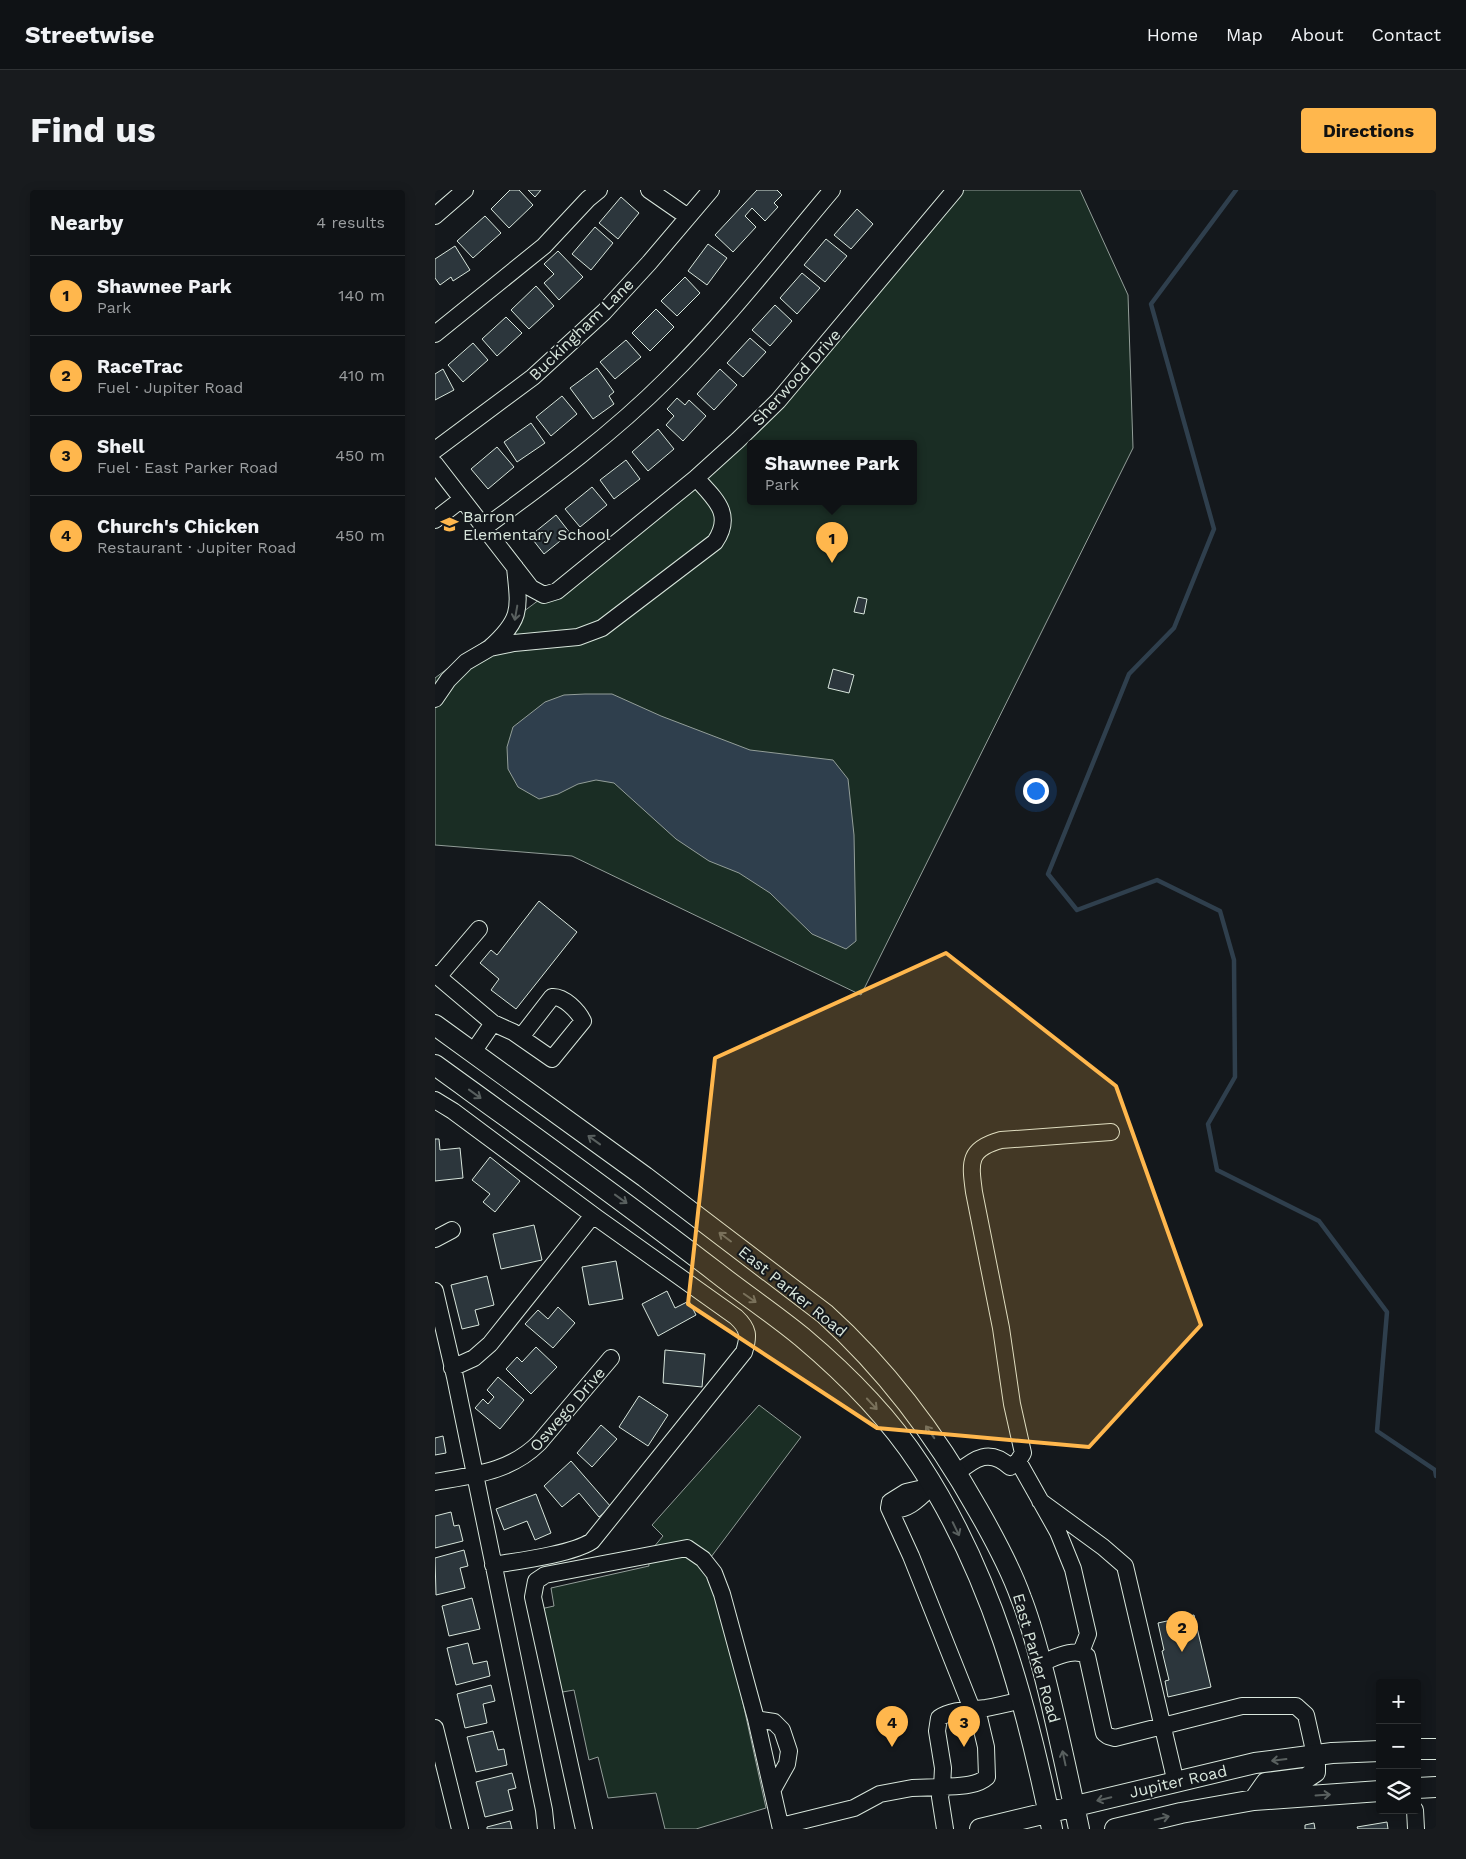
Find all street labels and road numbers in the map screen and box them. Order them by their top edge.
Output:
street label: Buckingham Lane [525,274,638,384]
street label: Sherwood Drive [748,325,845,430]
street label: East Parker Road [735,1242,851,1341]
street label: Oswego Drive [526,1363,609,1455]
street label: East Parker Road [1009,1591,1064,1725]
street label: Jupiter Road [1127,1761,1229,1802]

